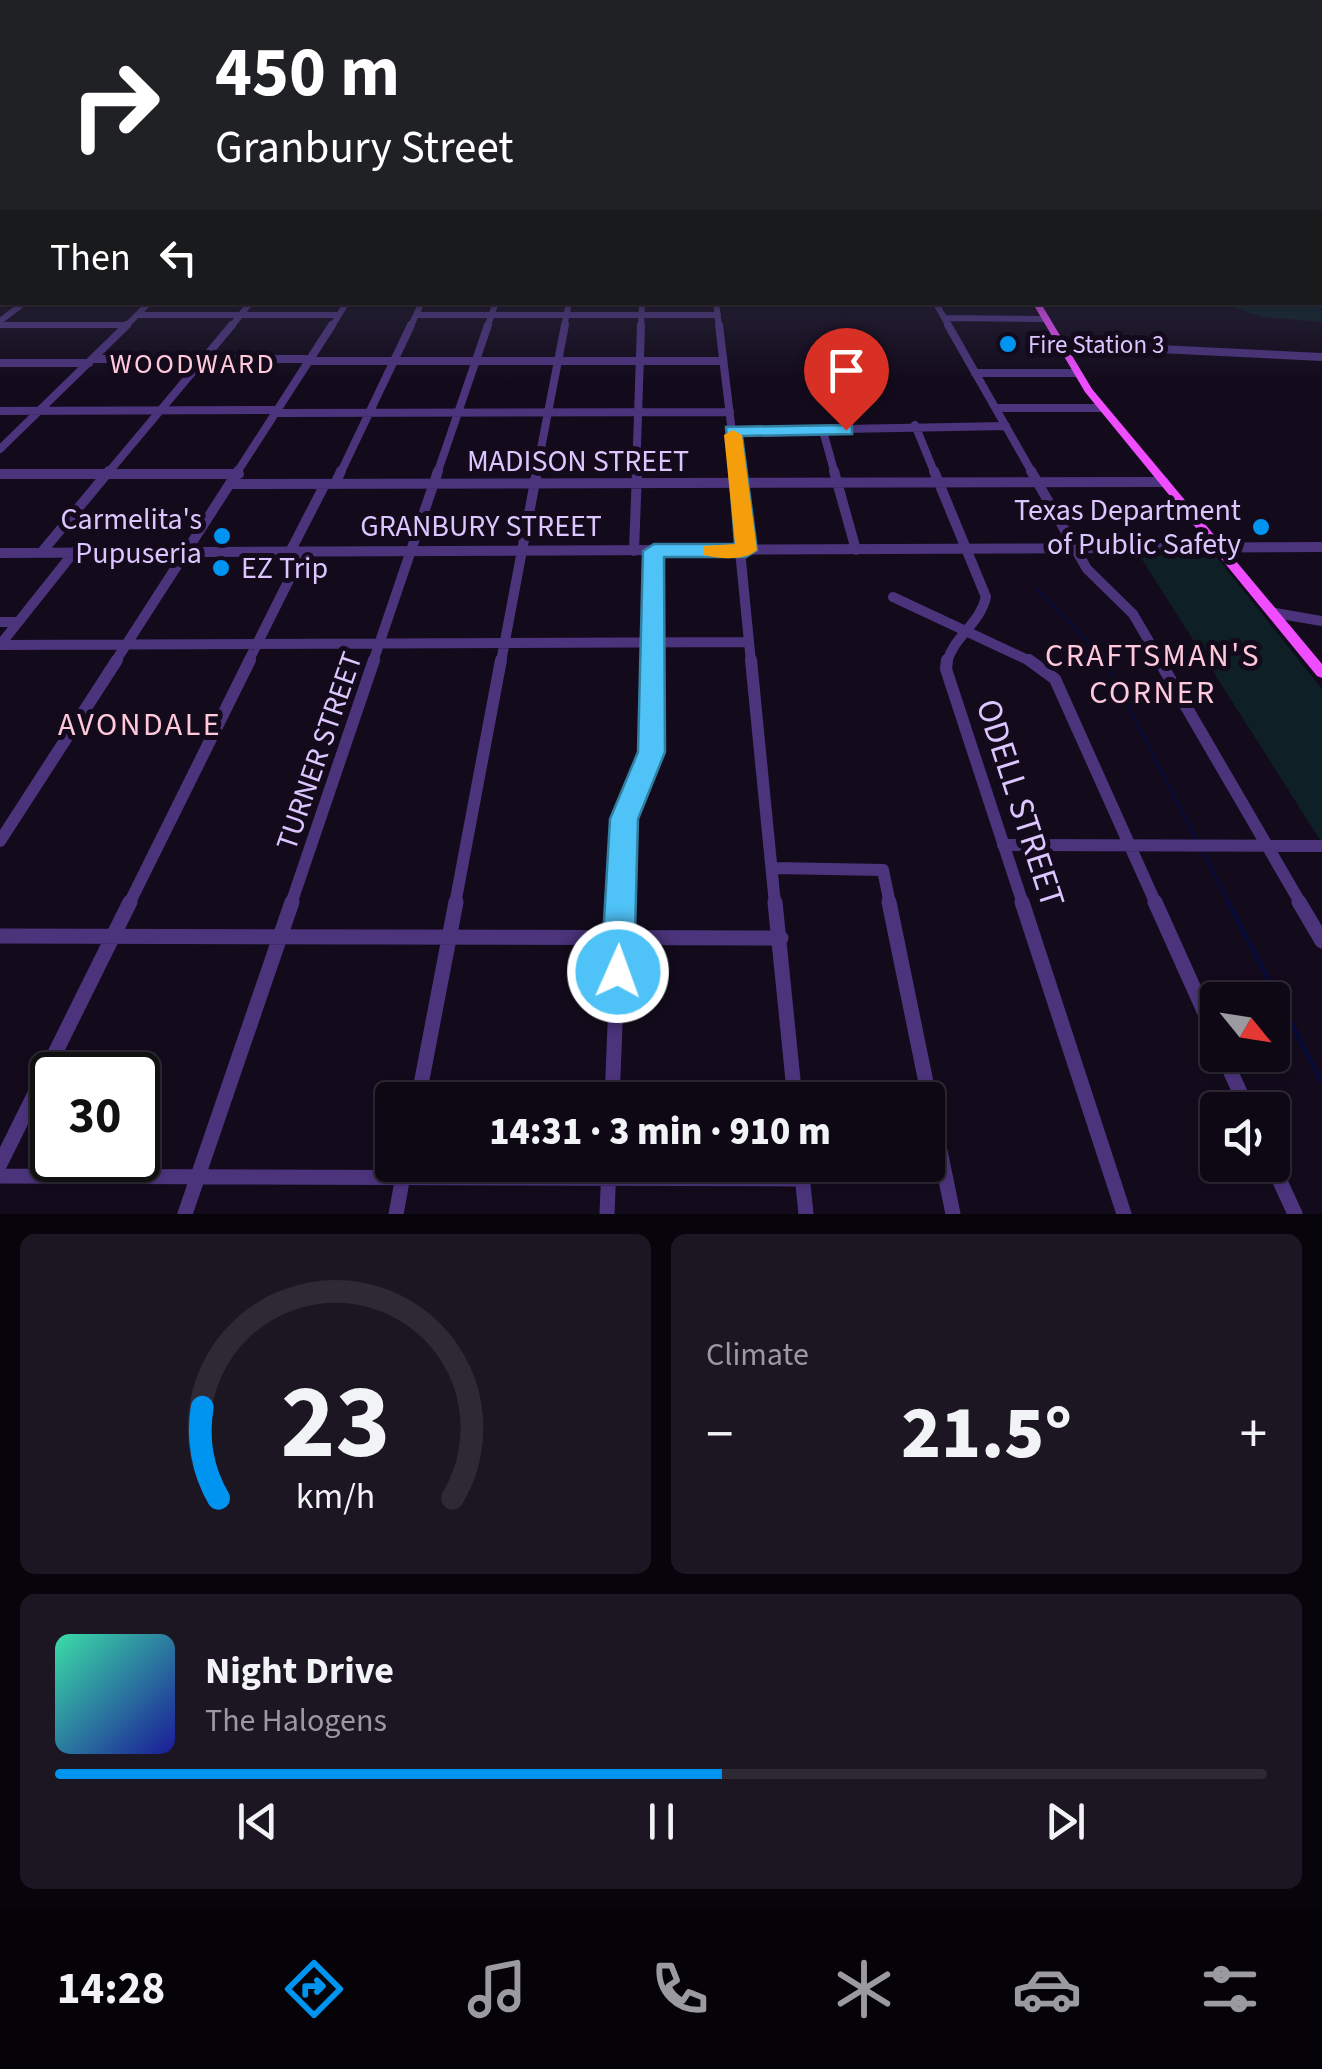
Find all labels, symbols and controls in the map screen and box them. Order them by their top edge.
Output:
text: 450 m [215,23,400,123]
icon: right [50,40,180,170]
text: Granbury Street [215,116,513,180]
icon: left [151,230,206,285]
text: Then [50,231,131,285]
place label: Fire Station 3 [1028,327,1165,363]
pin [804,328,889,431]
marker: Fire Station 3 [997,333,1019,355]
icon: arrive [819,343,874,398]
district label: WOODWARD [110,344,276,384]
street label: MADISON STREET [467,440,689,483]
place label: Texas Department of Public Safety [1014,489,1241,566]
place label: Carmelita's Pupuseria [60,498,202,575]
street label: GRANBURY STREET [360,505,602,548]
marker: Texas Department of Public Safety [1250,516,1272,538]
marker: Carmelita's Pupuseria [211,525,233,547]
place label: EZ Trip [241,547,328,590]
marker: EZ Trip [210,557,232,579]
district label: CRAFTSMAN'S CORNER [1045,633,1261,716]
street label: TURNER STREET [265,646,374,856]
street label: ODELL STREET [963,693,1077,914]
district label: AVONDALE [58,702,222,748]
position arrow [566,920,670,1024]
north arrow [1200,982,1290,1072]
map controls [1200,982,1290,1182]
speed limit sign: 30 [30,1052,160,1182]
button: sound [1200,1092,1290,1182]
text: 14:31 · 3 min · 910 m [489,1105,831,1159]
text: Climate [706,1332,809,1378]
text: 23 [281,1350,390,1498]
text: 21.5° [901,1380,1072,1487]
text: − [706,1396,733,1474]
text: + [1240,1396,1267,1474]
text: km/h [296,1471,375,1522]
text: Night Drive [205,1644,394,1698]
text: The Halogens [205,1698,387,1744]
icon: previous [230,1794,285,1849]
icon: pause [634,1794,689,1849]
icon: next [1038,1794,1093,1849]
icon: directions [279,1954,349,2024]
icon: music [462,1954,532,2024]
icon: phone [645,1954,715,2024]
icon: climate [829,1954,899,2024]
icon: car [1012,1954,1082,2024]
icon: filters [1195,1954,1265,2024]
text: 14:28 [57,1957,165,2021]

